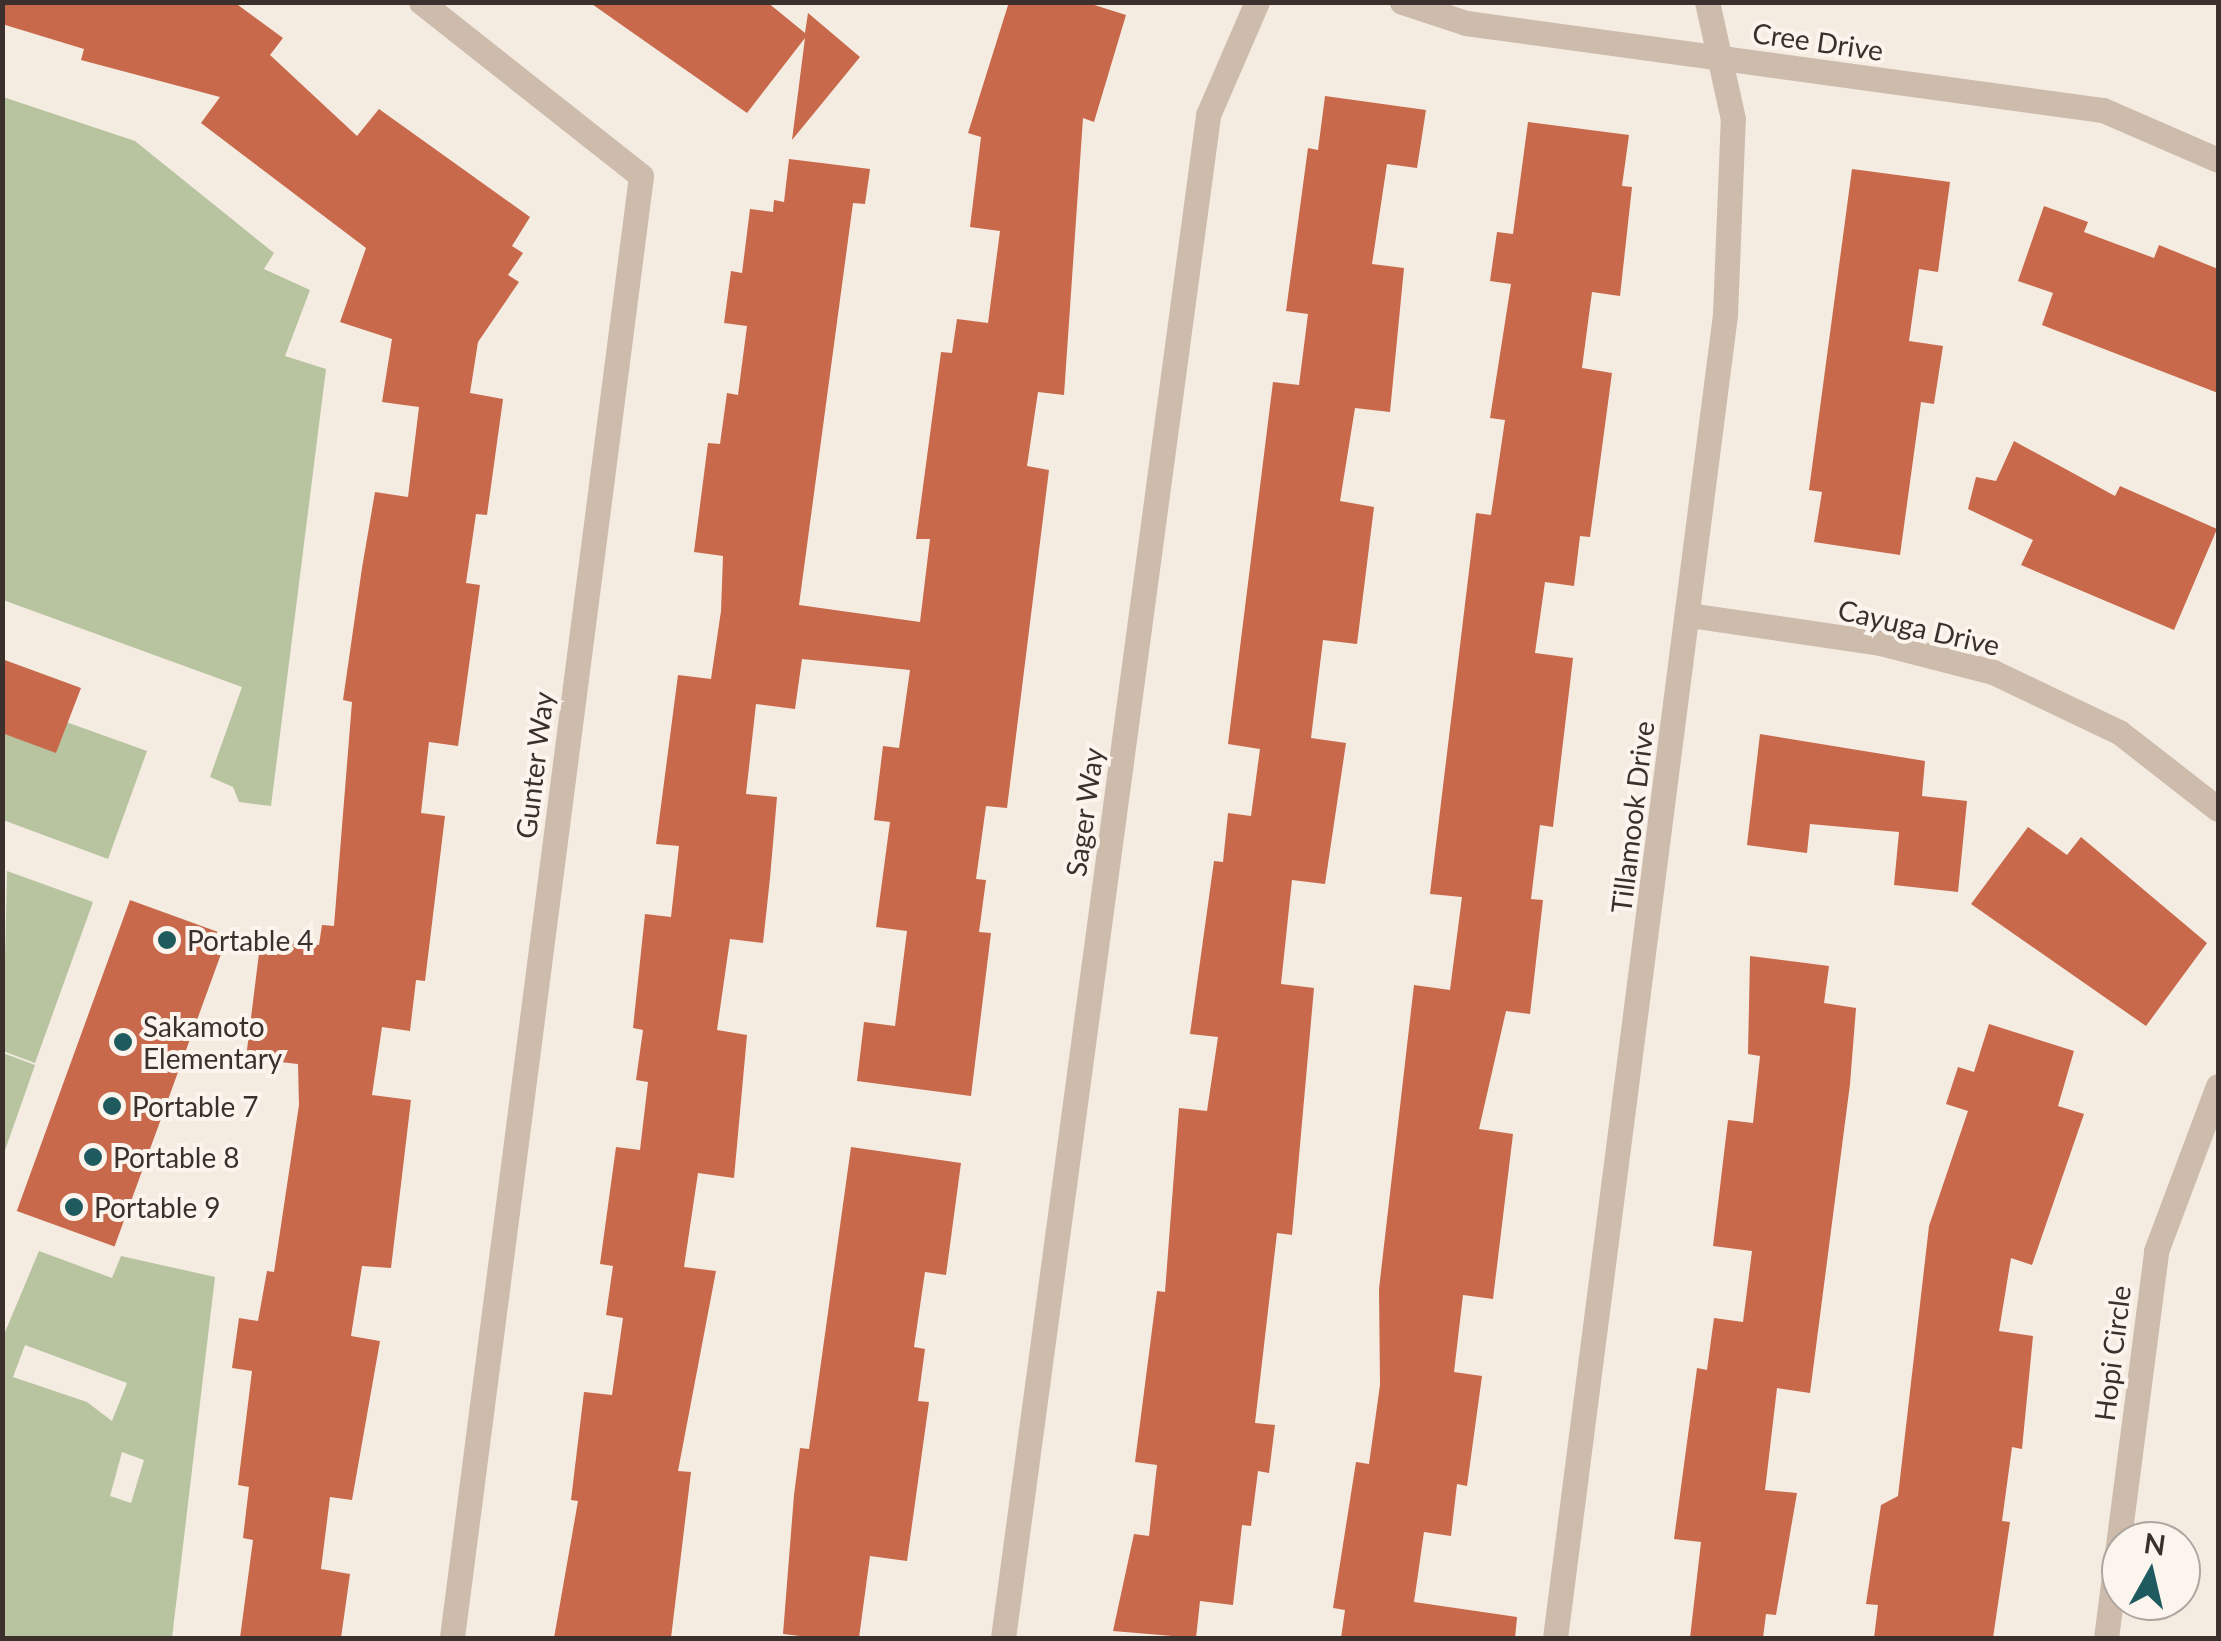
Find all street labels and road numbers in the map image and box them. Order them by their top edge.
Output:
street label: Cree Drive [1750,15,1886,67]
street label: Cayuga Drive [1835,592,2003,662]
street label: Gunter Way [508,689,560,841]
street label: Tillamook Drive [1604,719,1660,915]
street label: Sager Way [1058,745,1110,879]
street label: Hopi Circle [2087,1283,2137,1423]

